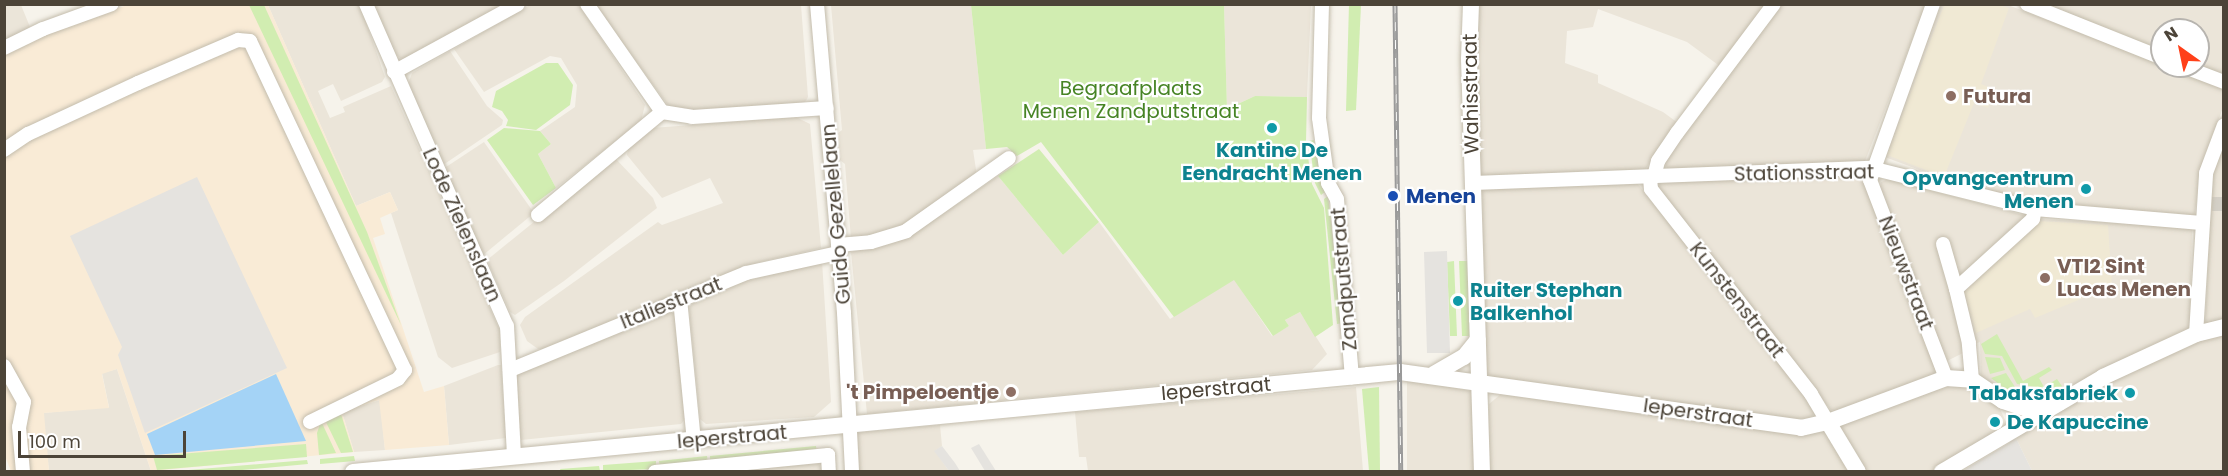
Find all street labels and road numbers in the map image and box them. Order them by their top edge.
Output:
street label: Wahisstraat [1458,33,1484,155]
street label: Guido Gezellelaan [816,123,856,305]
street label: Lode Zielenslaan [417,144,507,306]
street label: Stationsstraat [1734,160,1874,186]
street label: Zandputstraat [1326,206,1362,352]
street label: Nieuwstraat [1873,213,1939,333]
street label: Kunstenstraat [1684,237,1790,363]
street label: Italiestraat [617,272,725,334]
street label: Ieperstraat [1160,372,1272,406]
street label: Ieperstraat [1642,393,1754,433]
street label: Ieperstraat [676,420,788,454]

